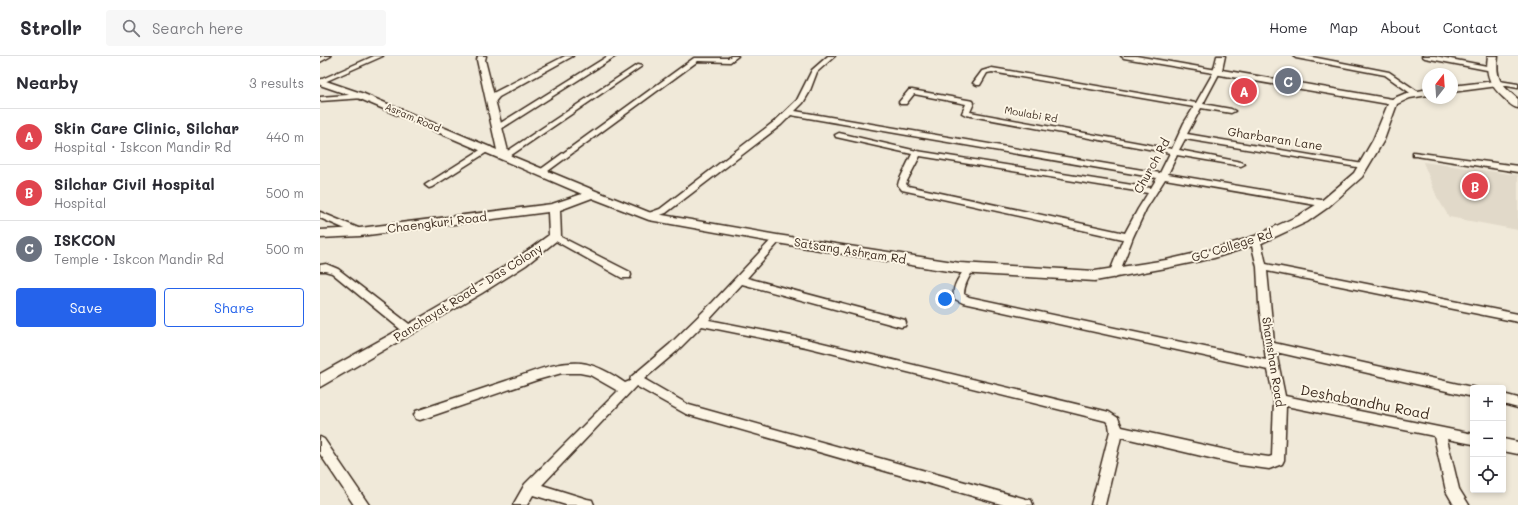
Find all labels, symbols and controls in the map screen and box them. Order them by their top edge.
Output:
search box [106,10,386,46]
text: Strollr [20,15,82,40]
icon: search [120,17,142,39]
text: Search here [152,18,243,38]
text: Home [1269,18,1307,37]
text: Map [1329,18,1358,37]
text: About [1380,18,1421,37]
text: Contact [1443,18,1498,37]
pin: C [1275,66,1301,96]
north arrow [1422,68,1458,104]
text: Nearby [16,71,78,93]
text: 3 results [249,74,304,91]
pin: A [1231,76,1257,106]
street label: Asram Road [383,99,443,135]
street label: Moulabi Rd [1003,102,1059,126]
text: Skin Care Clinic, Silchar [54,118,239,138]
street label: Gharbaran Lane [1226,123,1324,153]
text: A [24,128,34,145]
text: 440 m [266,128,304,145]
street label: Church Rd [1129,135,1173,196]
text: Hospital · Iskcon Mandir Rd [54,138,231,155]
pin: B [1462,171,1488,201]
text: Silchar Civil Hospital [54,174,215,194]
text: B [25,184,33,201]
text: 500 m [266,184,304,201]
text: Hospital [54,194,106,211]
street label: Chaengkuri Road [386,208,488,236]
street label: GC College Rd [1189,225,1275,265]
text: ISKCON [54,230,116,250]
street label: Satsang Ashram Rd [793,233,908,267]
text: C [24,240,34,257]
text: 500 m [266,240,304,257]
street label: Panchayat Road - Das Colony [390,240,545,345]
text: Temple · Iskcon Mandir Rd [54,250,224,267]
button: Save [16,288,156,327]
button: Share [164,288,304,327]
your location [935,289,955,309]
street label: Shamshan Road [1259,316,1289,408]
street label: Deshabandhu Road [1299,380,1431,423]
map controls [1470,385,1506,493]
button: + [1470,385,1506,421]
button: − [1470,421,1506,457]
button: locate [1470,457,1506,493]

